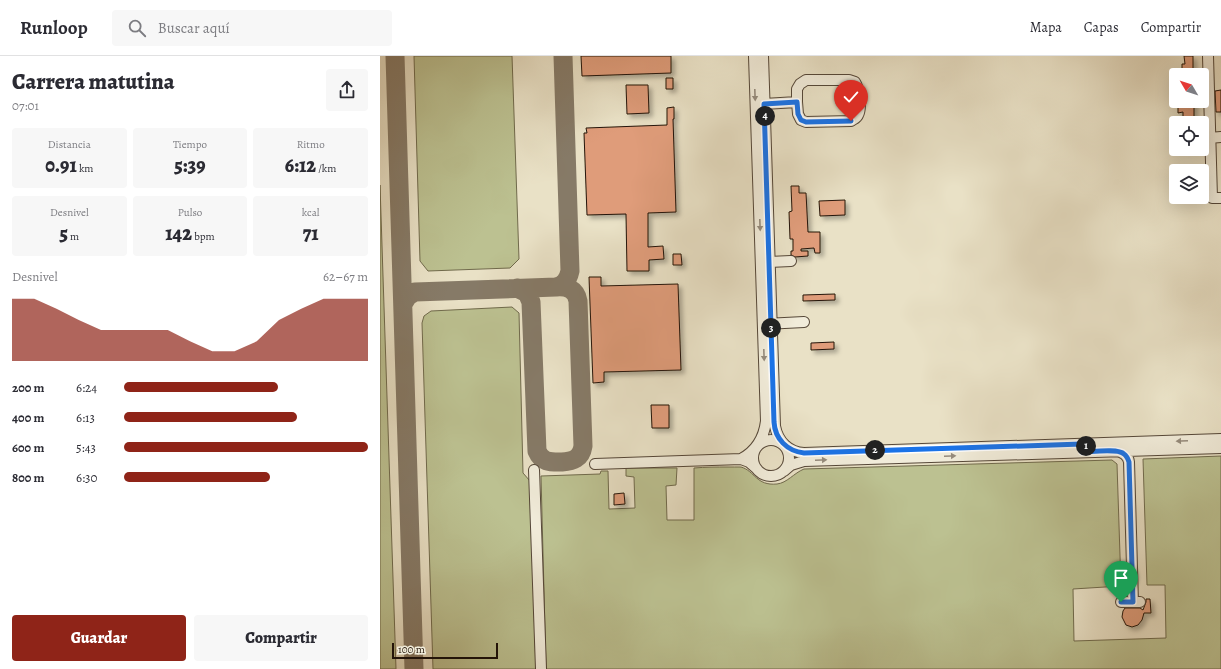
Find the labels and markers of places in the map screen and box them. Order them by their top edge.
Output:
pin [834,80,868,121]
pin: 4 [755,106,775,126]
pin: 3 [761,318,781,338]
pin: 1 [1076,436,1096,456]
pin: 2 [865,440,885,460]
pin [1104,561,1138,602]

